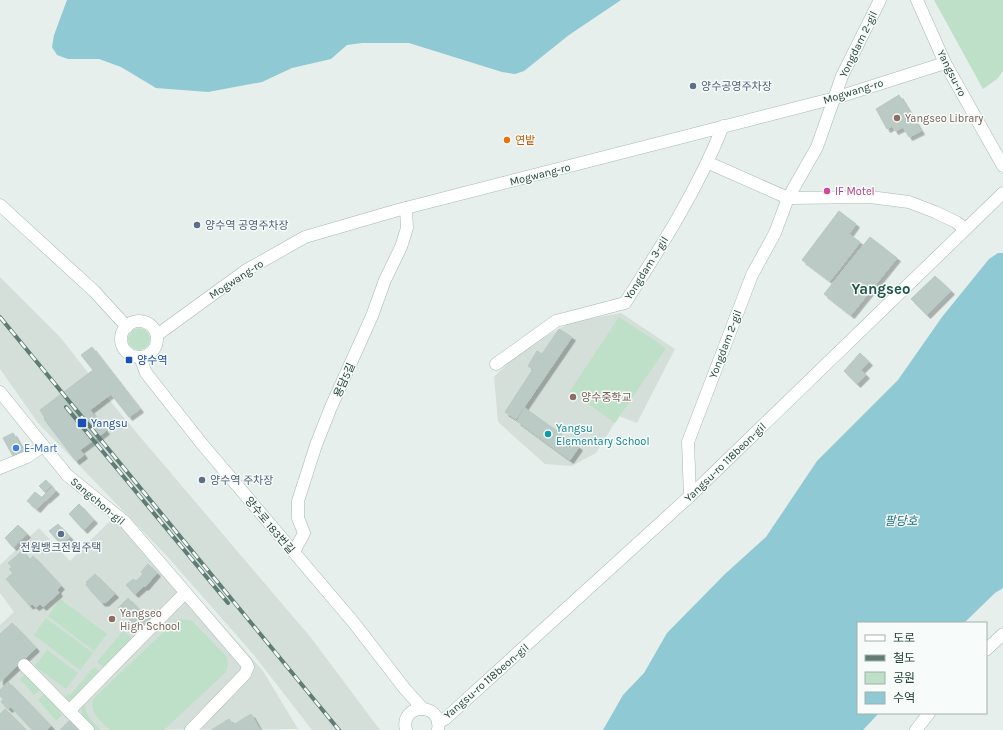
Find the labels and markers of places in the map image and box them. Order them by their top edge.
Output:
place label: 양수공영주차장 [701,80,772,93]
marker: 양수공영주차장 [688,81,698,91]
place label: Yangseo Library [905,112,983,125]
marker: Yangseo Library [892,113,902,123]
place label: 연밭 [515,134,535,147]
marker: 연밭 [502,135,512,145]
place label: IF Motel [835,185,875,198]
marker: IF Motel [822,186,832,196]
place label: 양수역 공영주차장 [205,219,289,232]
marker: 양수역 공영주차장 [192,220,202,230]
place label: 양수역 [137,354,167,367]
marker: 양수역 [124,355,134,365]
place label: 양수중학교 [581,391,632,404]
marker: 양수중학교 [568,392,578,402]
marker: Yangsu [76,417,88,429]
place label: Yangsu [91,417,128,430]
place label: Yangsu Elementary School [556,422,649,448]
marker: Yangsu Elementary School [543,429,553,439]
place label: E-Mart [24,442,58,455]
marker: E-Mart [11,443,21,453]
place label: 양수역 주차장 [210,474,273,487]
marker: 양수역 주차장 [197,475,207,485]
marker: 전원뱅크전원주택 [56,529,66,539]
place label: 전원뱅크전원주택 [21,541,101,554]
place label: Yangseo High School [120,607,180,633]
marker: Yangseo High School [107,614,117,624]

